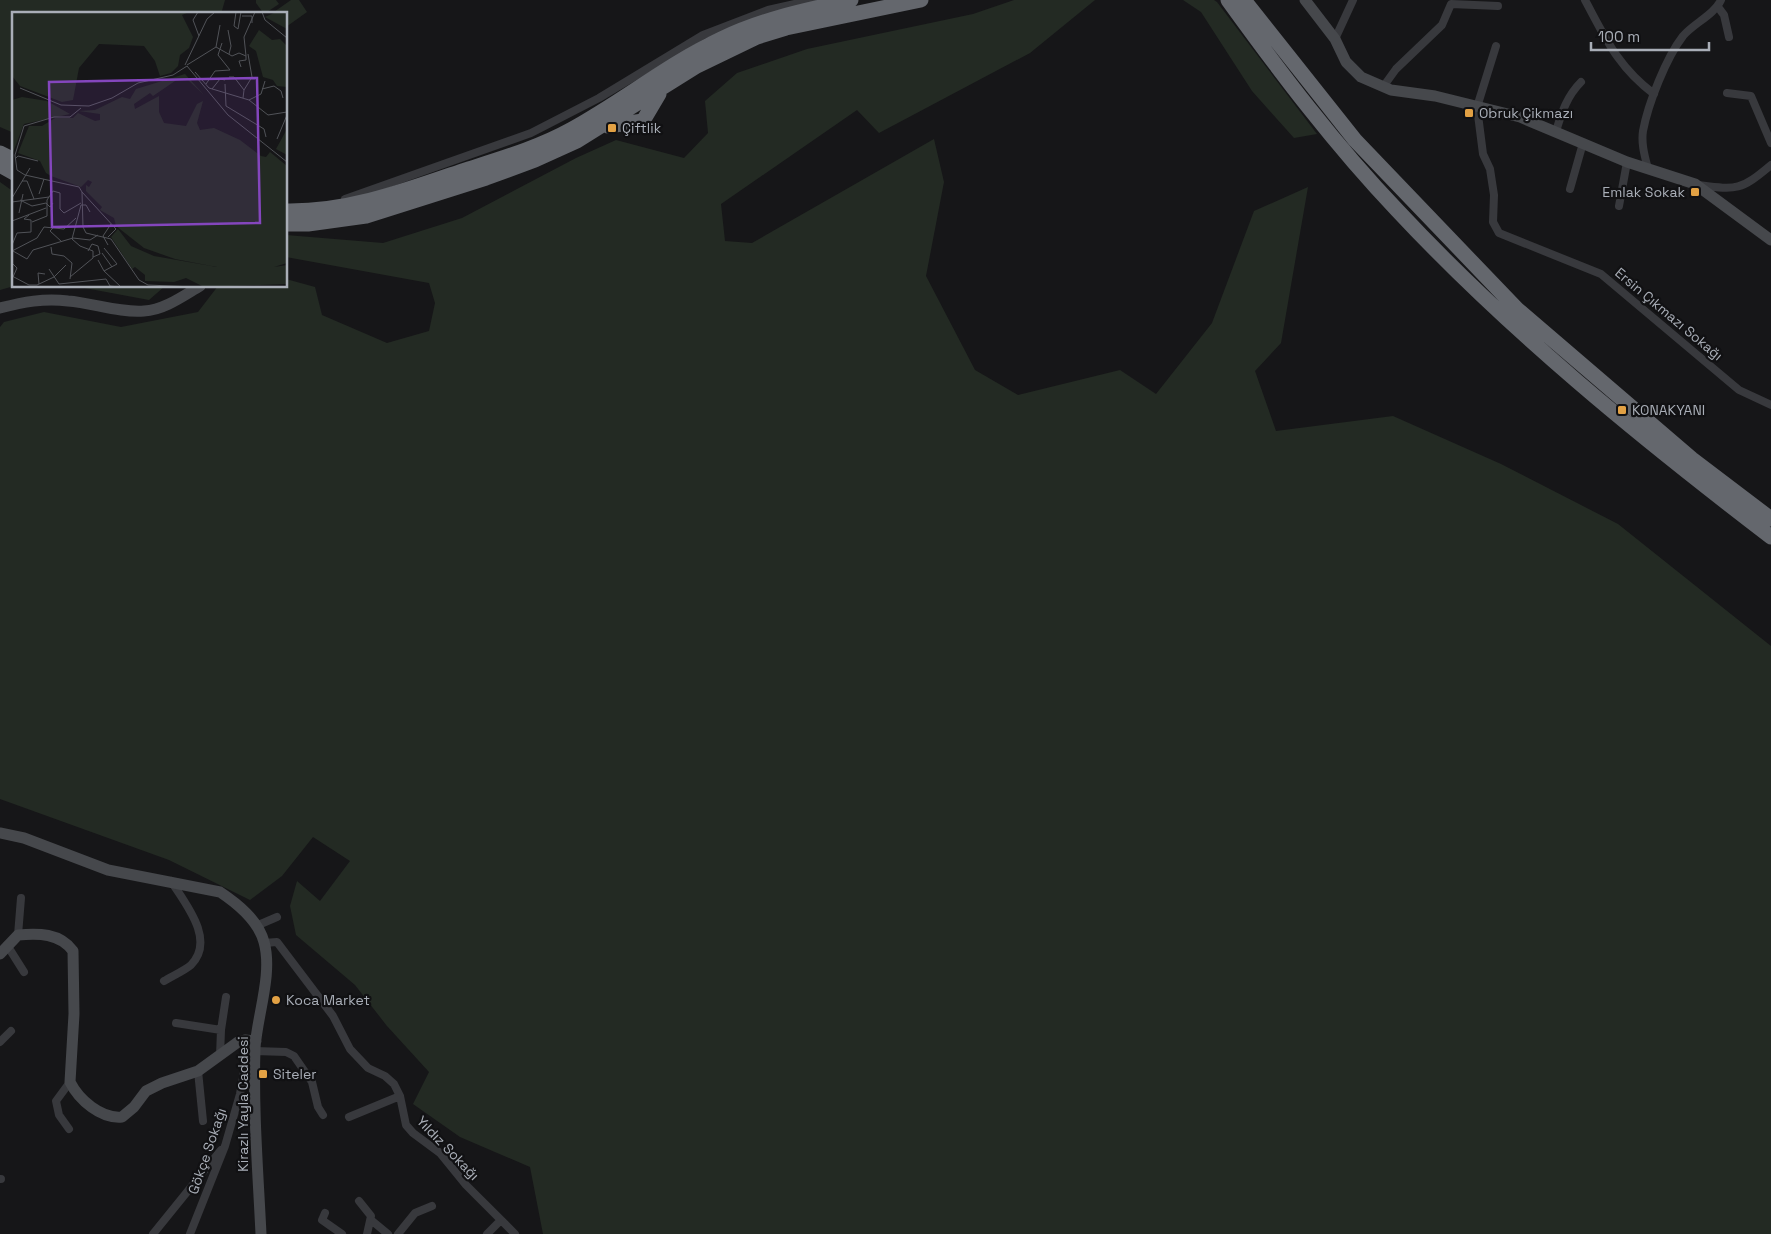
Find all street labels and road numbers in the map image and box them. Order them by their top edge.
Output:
street label: Ersin Çıkmazı Sokağı [1611,264,1727,364]
street label: Kirazlı Yayla Caddesi [234,1036,252,1172]
street label: Gökçe Sokağı [184,1105,230,1197]
street label: Yıldız Sokağı [413,1112,483,1184]

